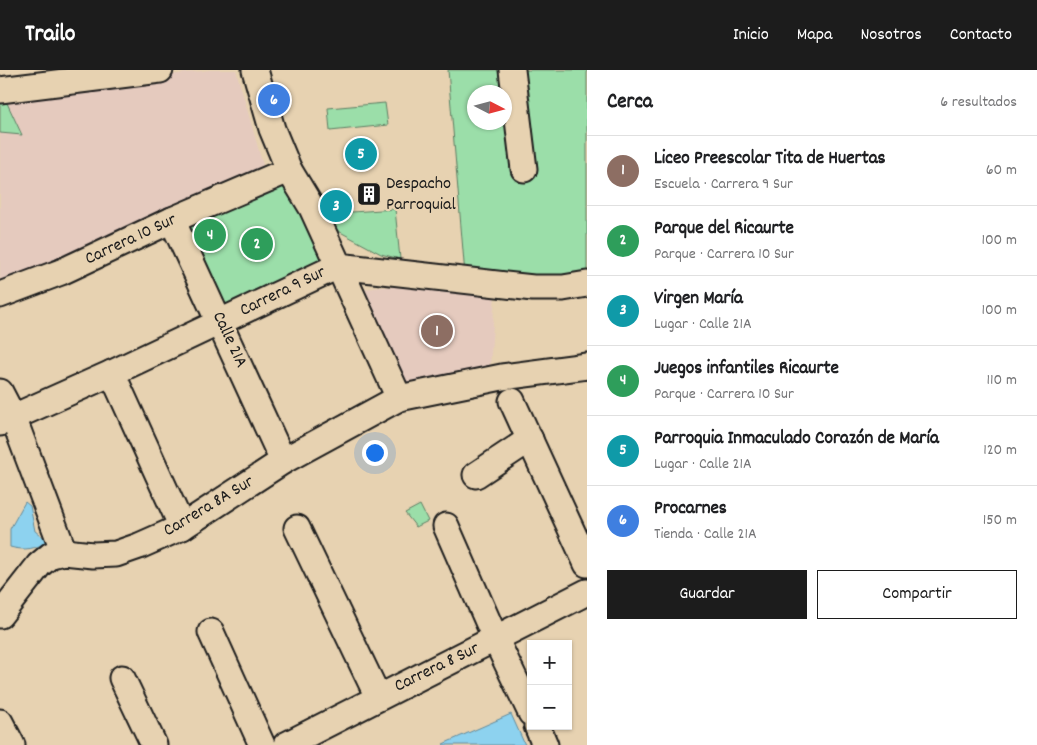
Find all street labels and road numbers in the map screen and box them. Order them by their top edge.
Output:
street label: Carrera 10 Sur [81,208,181,272]
street label: Carrera 9 Sur [236,260,330,324]
street label: Calle 21A [205,308,253,372]
street label: Carrera 8A Sur [159,470,259,544]
street label: Carrera 8 Sur [390,637,484,699]

